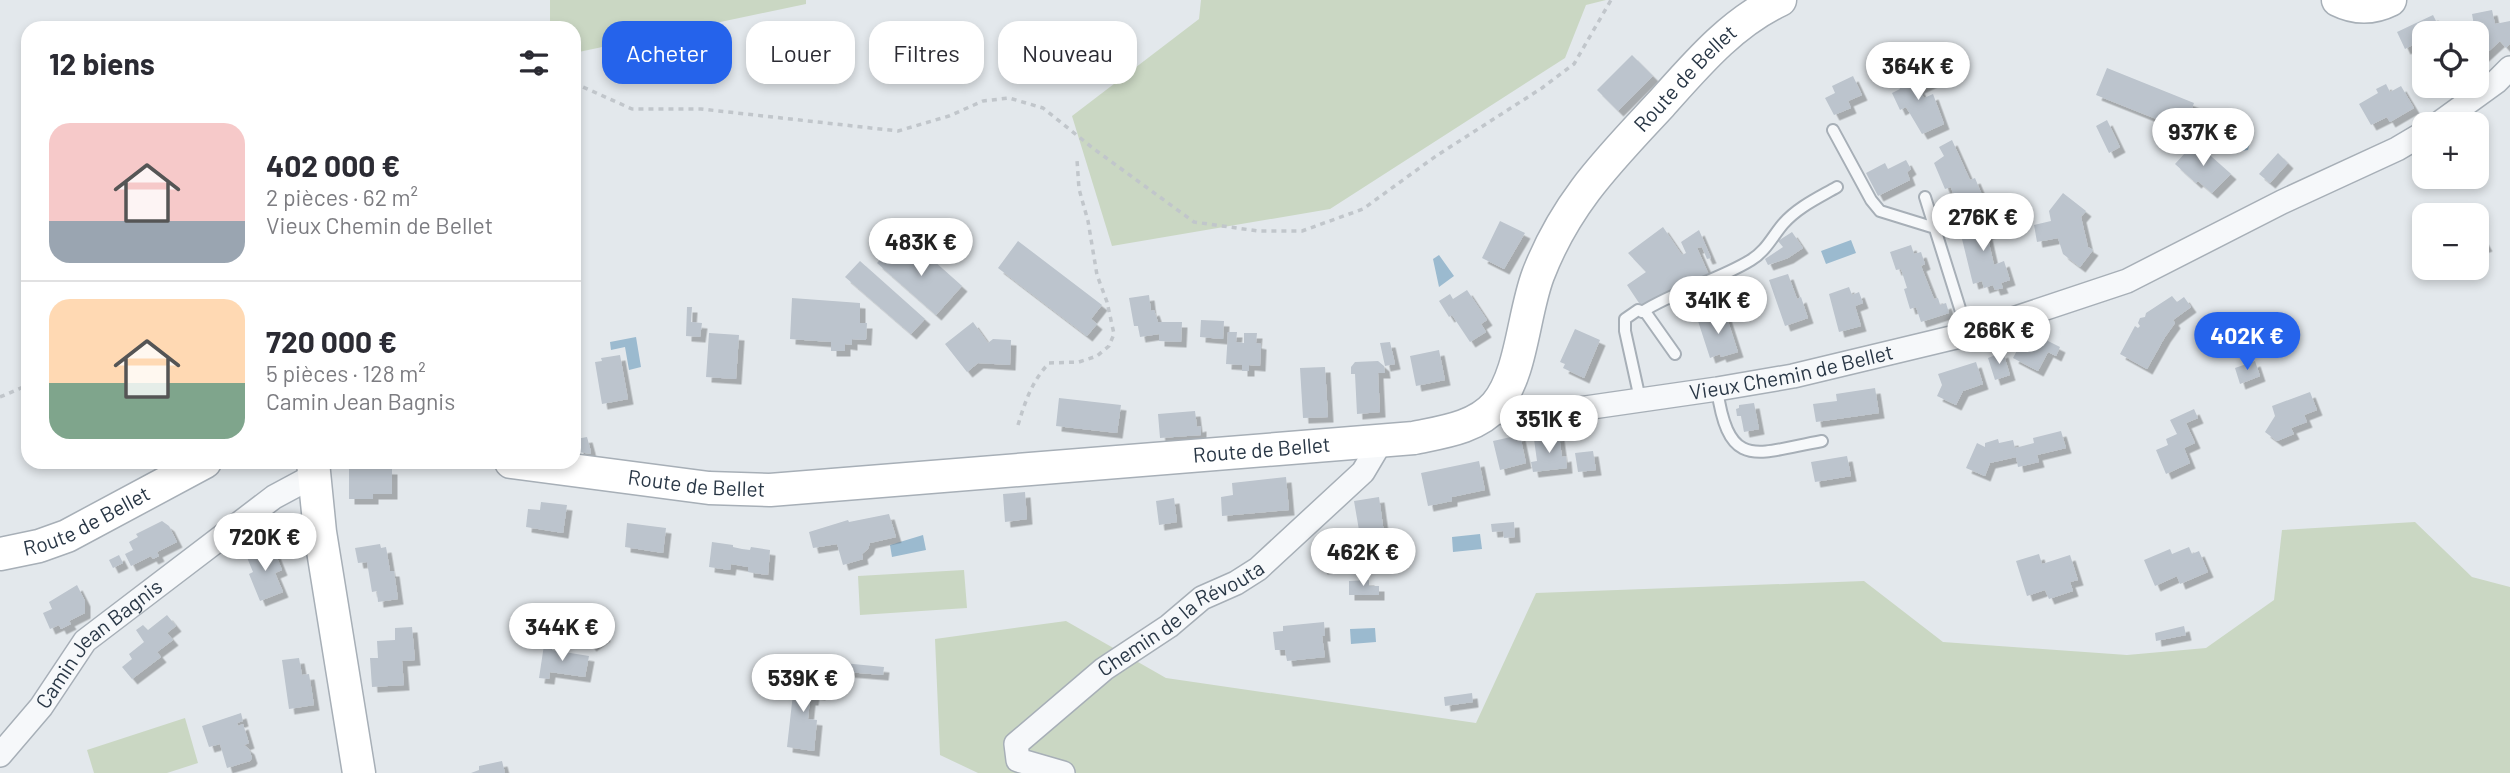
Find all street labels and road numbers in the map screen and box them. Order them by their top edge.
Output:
street label: Route de Bellet [1628,19,1741,136]
street label: Vieux Chemin de Bellet [1688,338,1895,404]
street label: Route de Bellet [1192,431,1331,467]
street label: Route de Bellet [627,463,766,501]
street label: Route de Bellet [21,480,154,560]
street label: Chemin de la Révouta [1092,554,1268,681]
street label: Camin Jean Bagnis [30,573,166,713]

